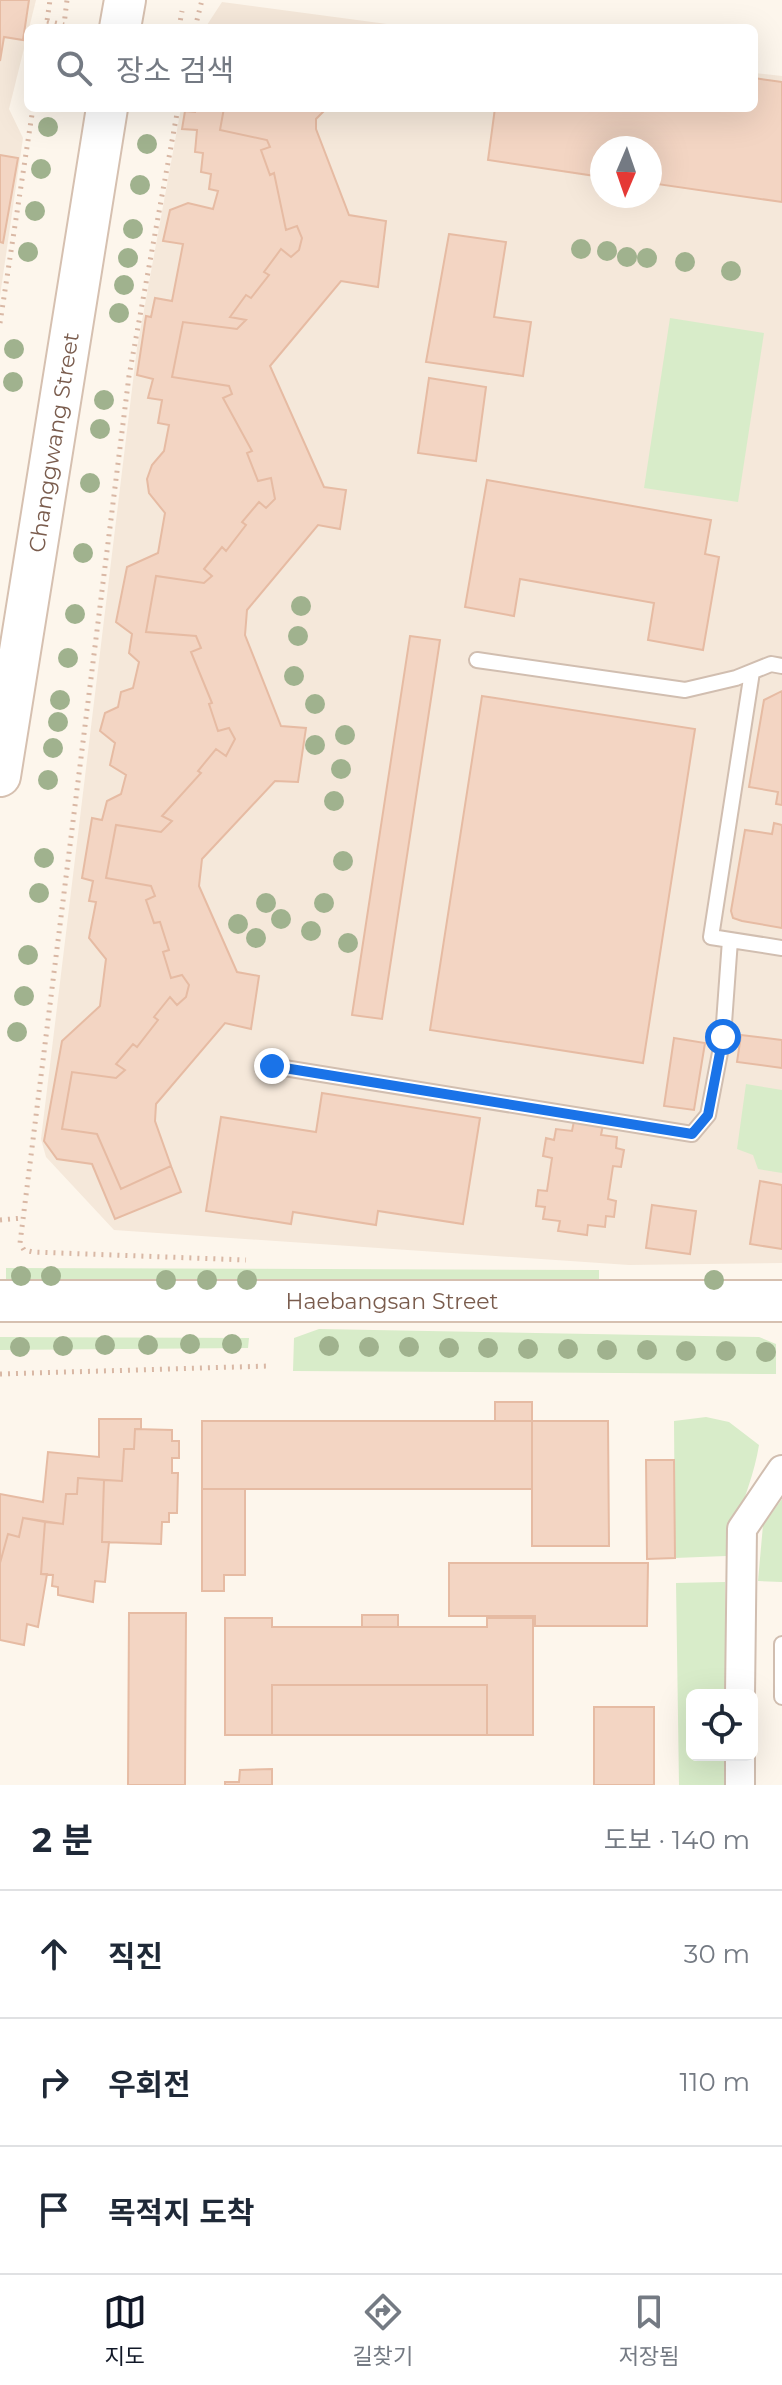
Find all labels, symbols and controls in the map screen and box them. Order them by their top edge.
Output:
search box [24,24,758,112]
icon: search [52,46,96,90]
text: 장소 검색 [116,52,234,89]
north arrow [590,136,662,208]
street label: Changgwang Street [23,330,85,554]
route start [705,1019,741,1055]
route end [254,1048,290,1084]
street label: Haebangsan Street [286,1288,499,1315]
map controls [686,1689,758,1761]
button: locate [686,1689,758,1761]
text: 2 분 [32,1819,93,1861]
text: 도보 · 140 m [604,1824,750,1856]
icon: ahead [32,1932,76,1976]
text: 직진 [108,1938,163,1975]
text: 30 m [684,1938,750,1970]
icon: right [32,2060,76,2104]
text: 우회전 [108,2066,191,2103]
text: 110 m [680,2066,750,2098]
icon: arrive [32,2188,76,2232]
text: 목적지 도착 [108,2194,255,2231]
tab: 지도 [103,2290,147,2370]
tab: 길찾기 [352,2290,413,2370]
tab: 저장됨 [618,2290,679,2370]

